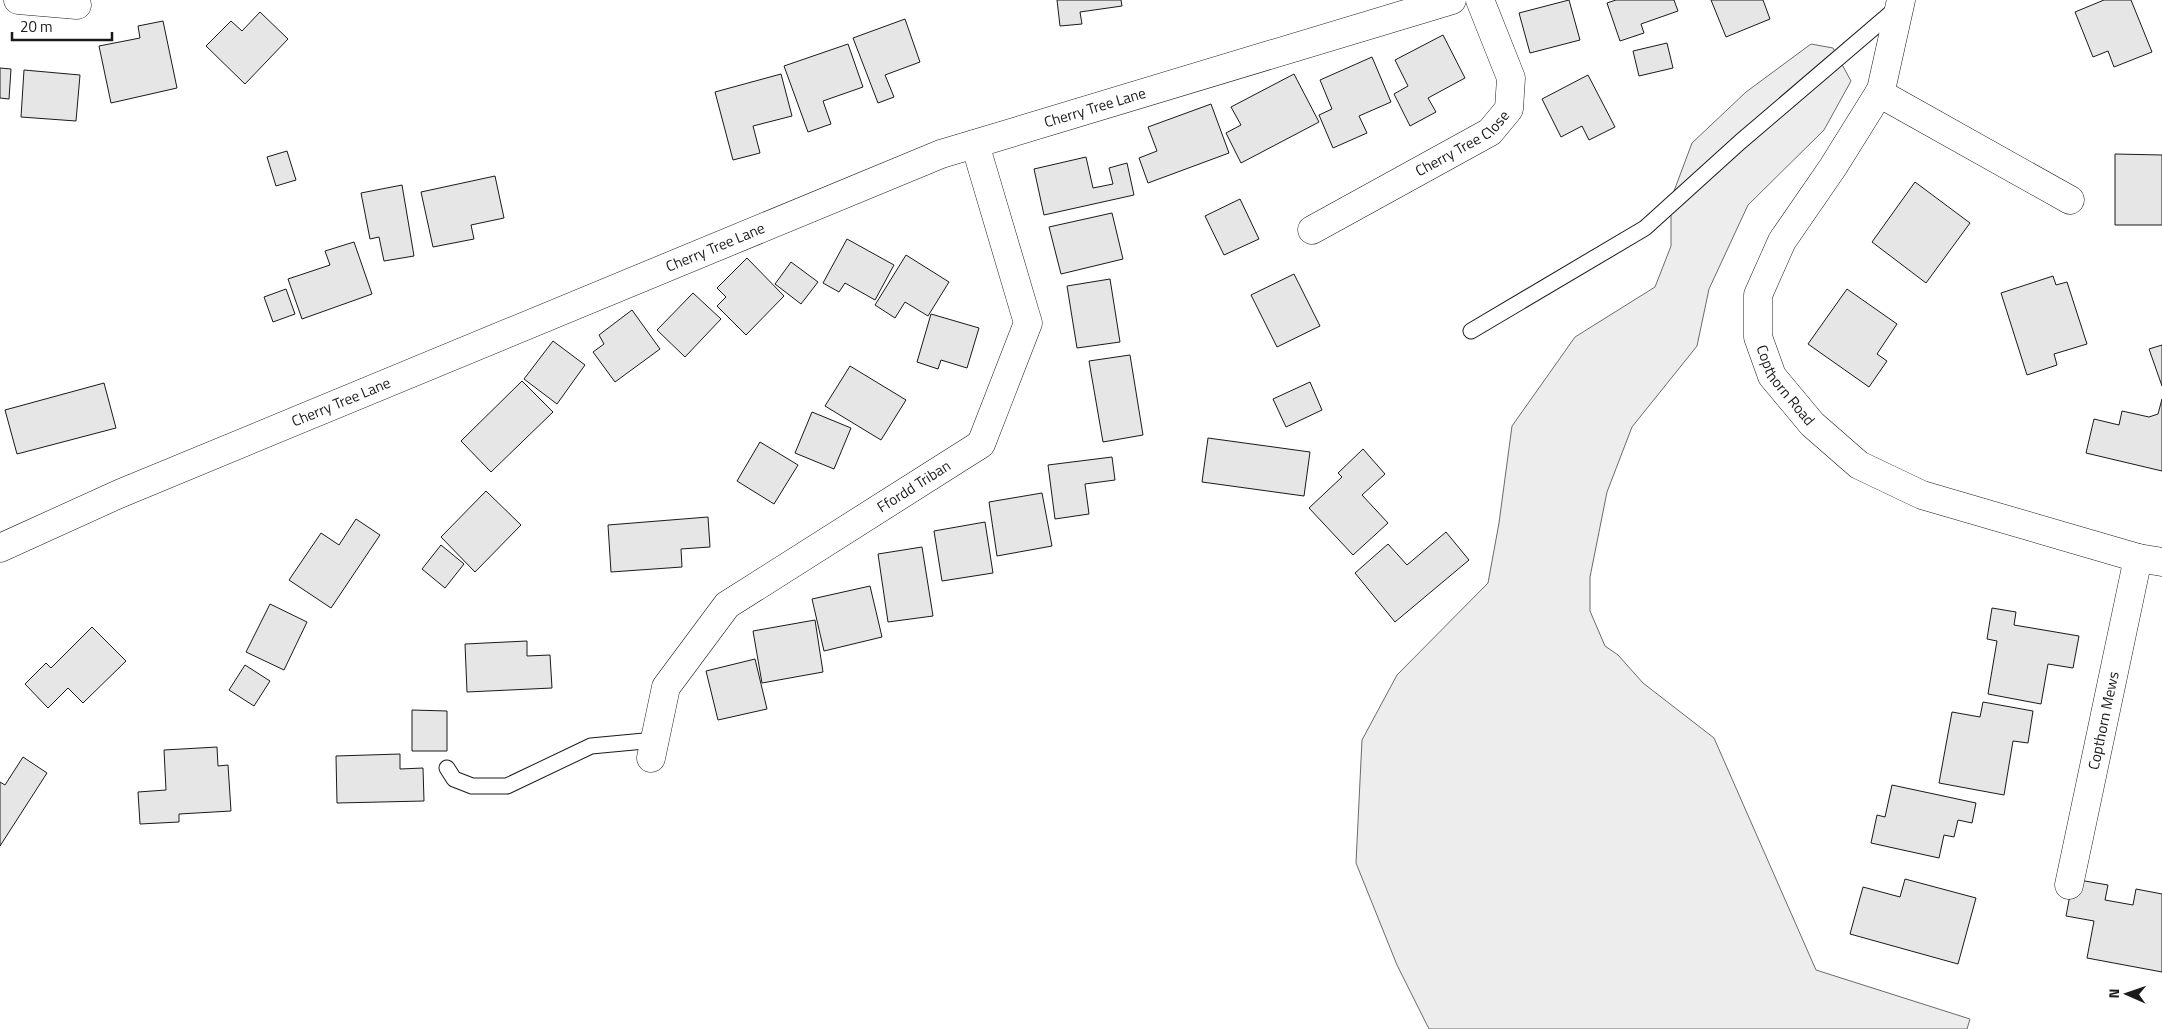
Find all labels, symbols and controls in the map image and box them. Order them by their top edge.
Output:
scale bar [12,10,112,42]
text: 20 m [20,15,53,38]
street label: Cherry Tree Lane [1041,81,1149,133]
street label: Cherry Tree Close [1411,105,1515,182]
street label: Cherry Tree Lane [662,216,768,278]
street label: Copthorn Road [1751,341,1821,430]
street label: Cherry Tree Lane [288,371,394,432]
street label: Ffordd Triban [872,454,955,518]
street label: Copthorn Mews [2082,669,2125,772]
north arrow [2102,969,2152,1019]
text: N [2103,988,2124,999]

